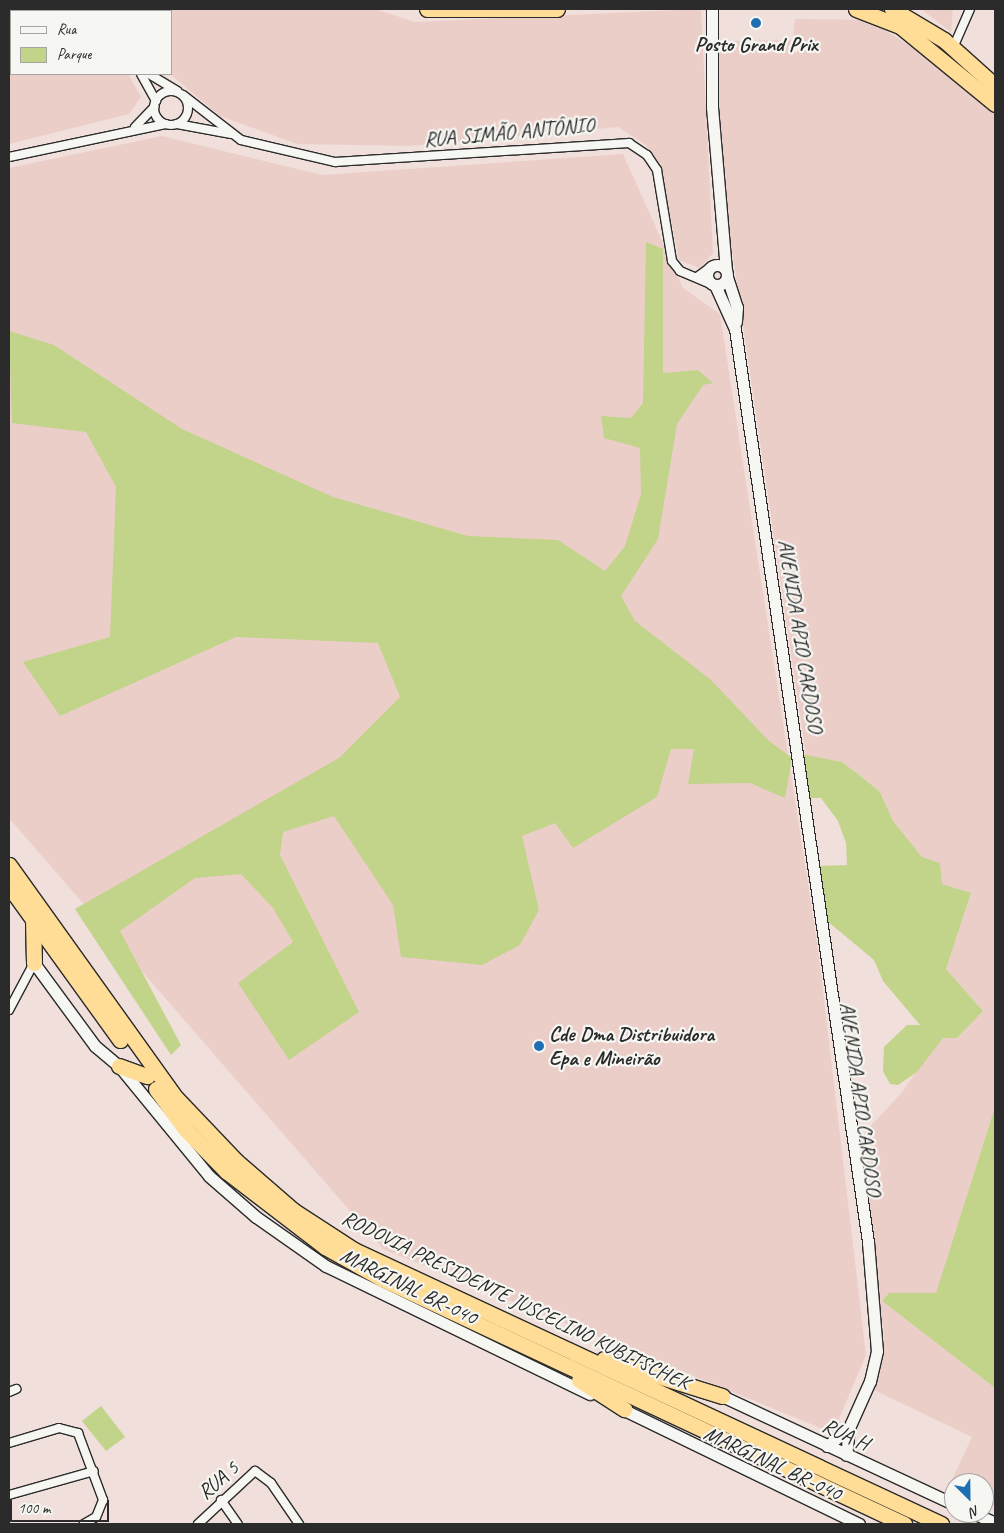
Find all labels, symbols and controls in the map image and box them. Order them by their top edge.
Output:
legend [10,10,172,75]
marker: Posto Grand Prix [750,17,762,29]
text: Rua [57,20,76,39]
place label: Posto Grand Prix [695,31,817,57]
text: Parque [57,45,91,64]
street label: RUA SIMÃO ANTÔNIO [423,112,595,152]
street label: AVENIDA APIO CARDOSO [773,537,829,735]
street label: AVENIDA APIO CARDOSO [835,1000,887,1198]
place label: Cde Dma Distribuidora Epa e Mineirão [549,1021,715,1071]
marker: Cde Dma Distribuidora Epa e Mineirão [533,1040,545,1052]
street label: RODOVIA PRESIDENTE JUSCELINO KUBITSCHEK [338,1205,694,1395]
street label: MARGINAL BR-040 [337,1242,481,1330]
street label: RUA H [819,1412,873,1456]
street label: MARGINAL BR-040 [700,1420,846,1506]
street label: RUA 5 [192,1455,244,1505]
north arrow [944,1473,994,1523]
scale bar [12,1490,111,1522]
text: 100 m [18,1499,50,1518]
text: N [967,1502,982,1521]

